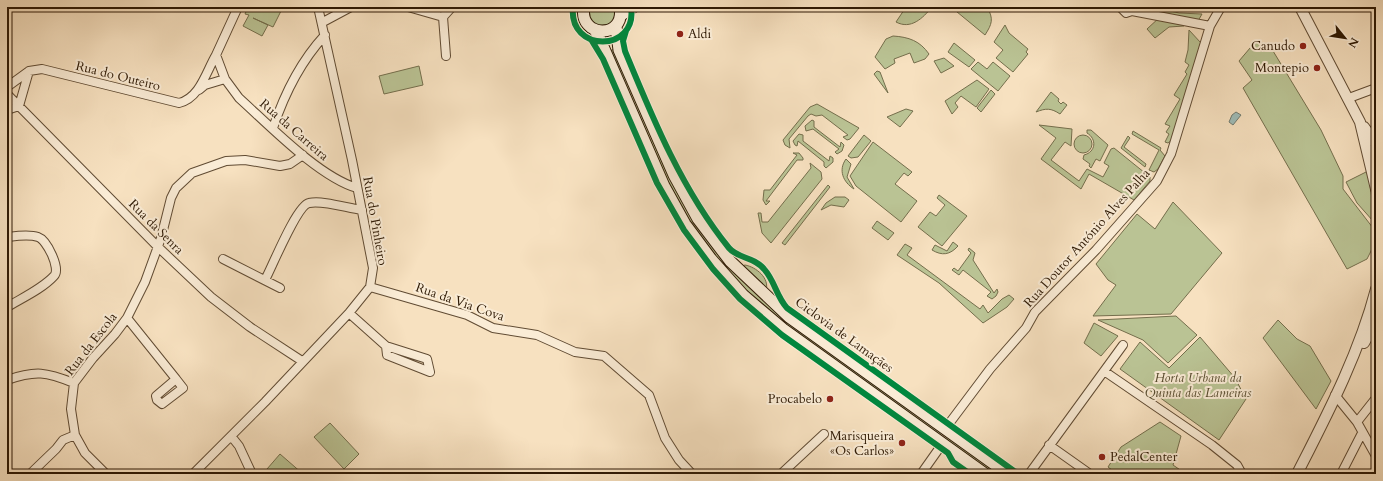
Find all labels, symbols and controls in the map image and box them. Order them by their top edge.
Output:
north arrow [1325,18,1365,58]
place label: Aldi [688,25,711,43]
marker: Aldi [675,29,685,39]
text: N [1344,35,1362,51]
place label: Canudo [1251,37,1295,55]
marker: Canudo [1298,41,1308,51]
street label: Rua do Outeiro [74,57,162,95]
place label: Montepio [1255,59,1309,77]
marker: Montepio [1312,63,1322,73]
street label: Rua da Carreira [256,95,333,165]
street label: Rua Doutor António Alves Palha [1020,164,1154,311]
street label: Rua do Pinheiro [358,175,392,267]
street label: Rua da Senra [124,195,188,259]
street label: Rua da Via Cova [413,278,507,326]
street label: Ciclovia de Lamaçães [791,293,897,377]
street label: Rua da Escola [61,308,122,379]
park label: Horta Urbana da Quinta das Lameiras [1145,369,1252,402]
place label: Procabelo [768,390,822,408]
marker: Procabelo [825,394,835,404]
place label: Marisqueira «Os Carlos» [829,427,894,460]
marker: Marisqueira «Os Carlos» [897,438,907,448]
place label: PedalCenter [1110,448,1178,466]
marker: PedalCenter [1097,452,1107,462]

